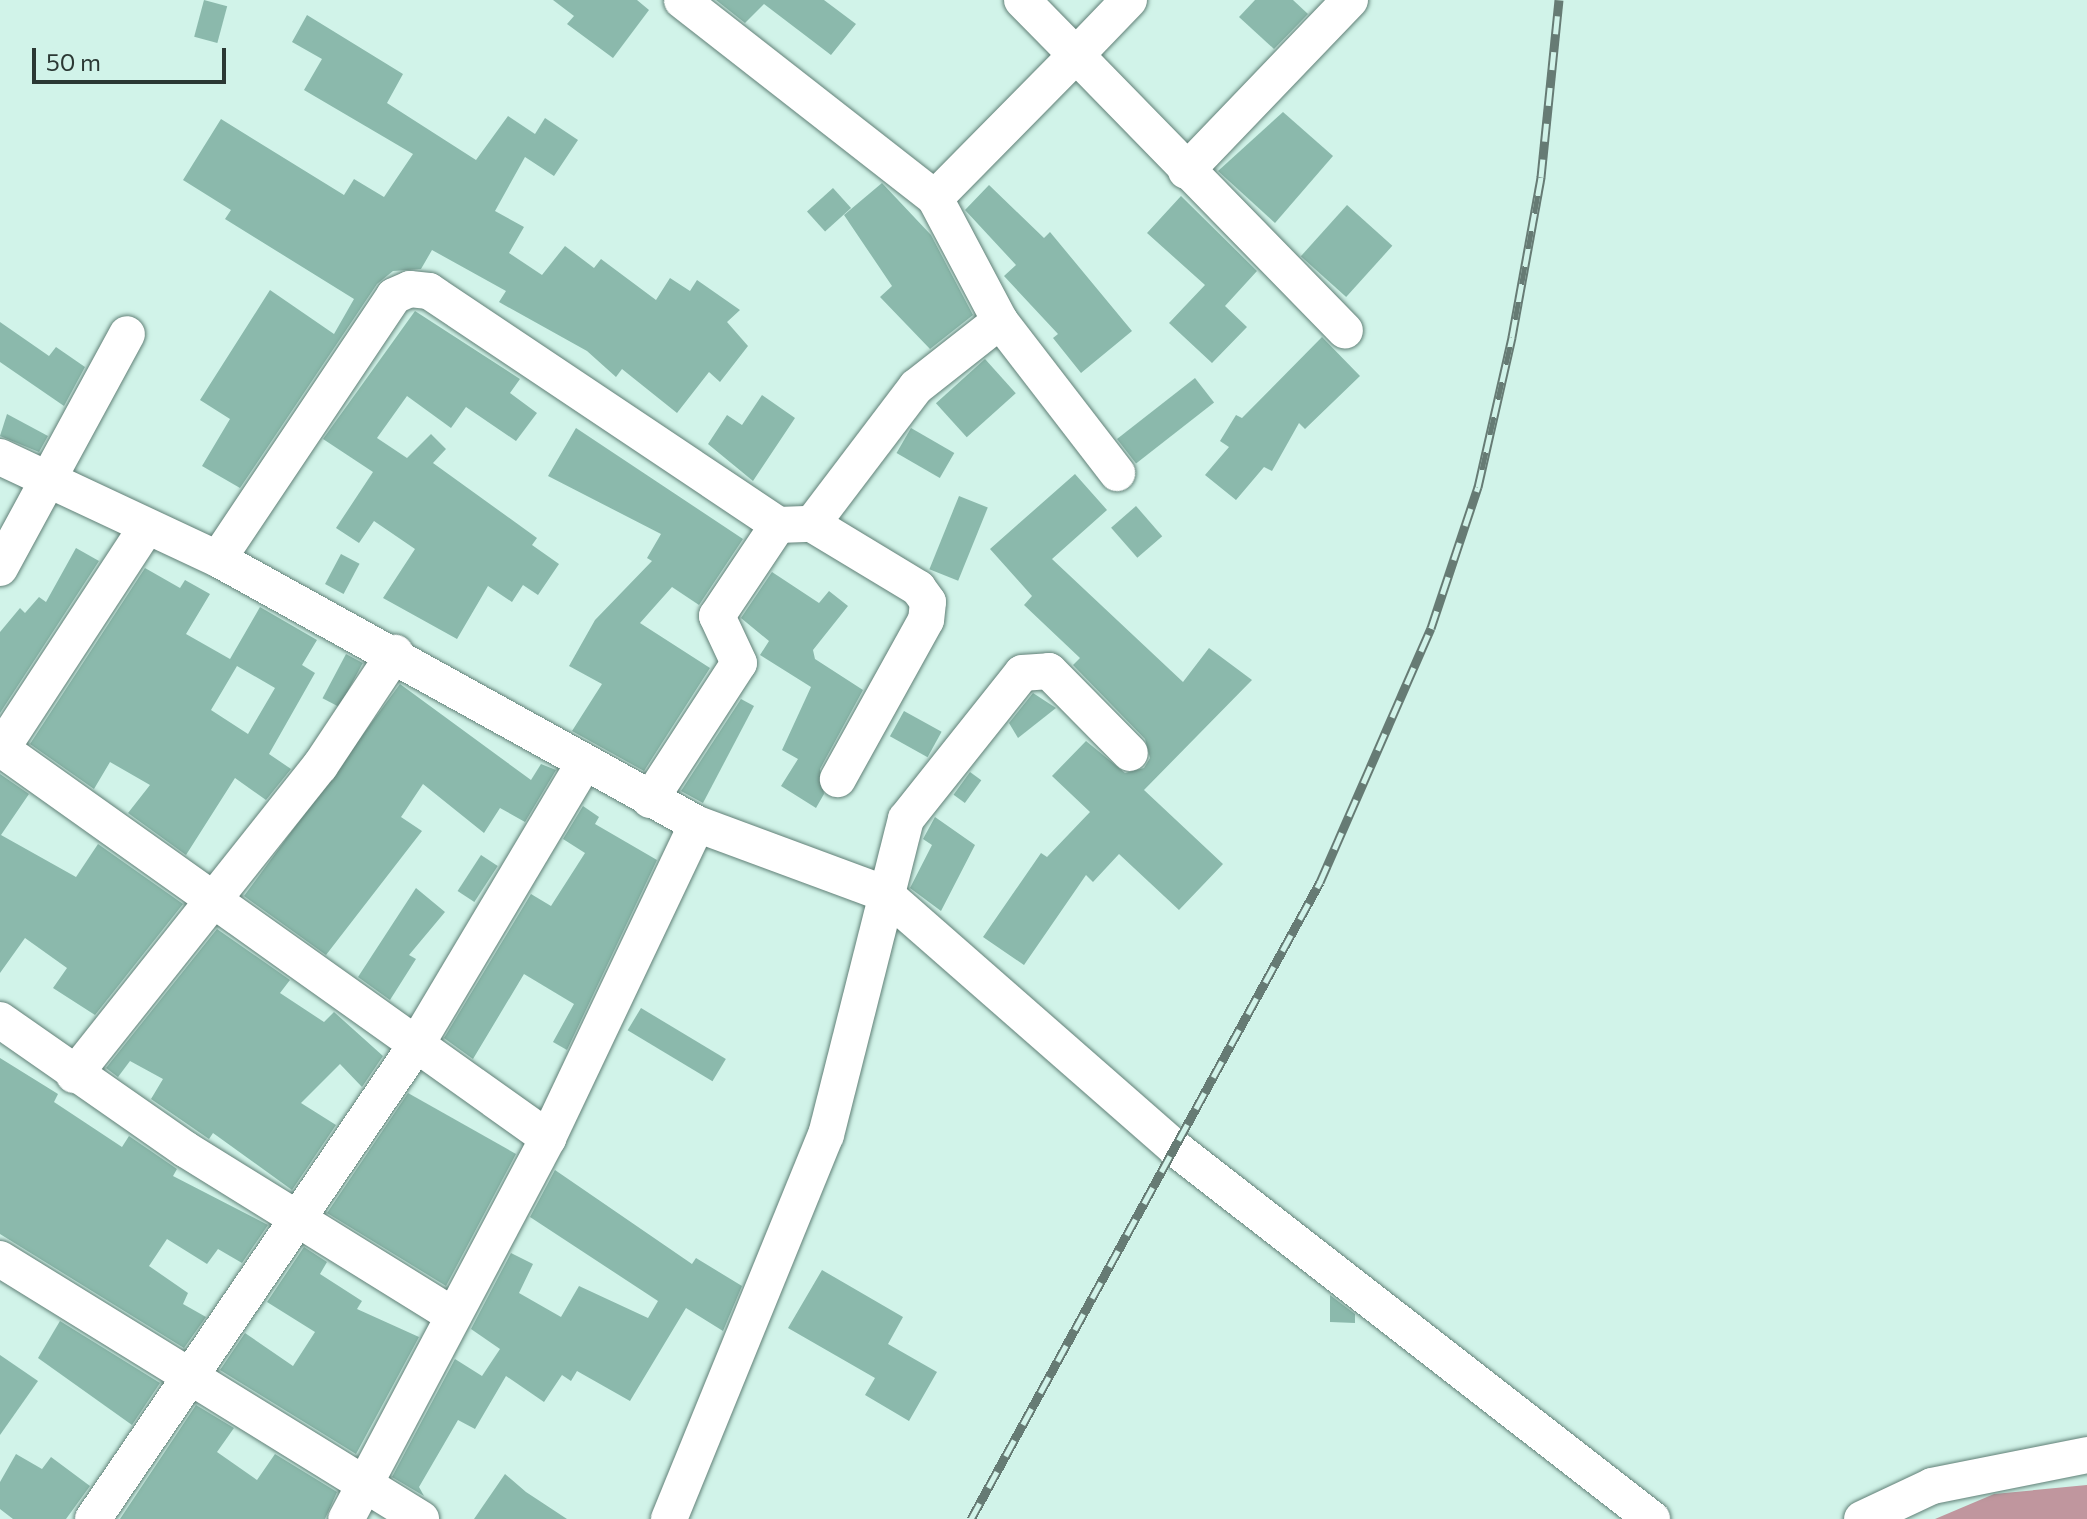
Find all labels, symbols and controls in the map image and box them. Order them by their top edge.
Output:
scale bar [36,32,230,82]
text: 50 m [46,47,101,76]

